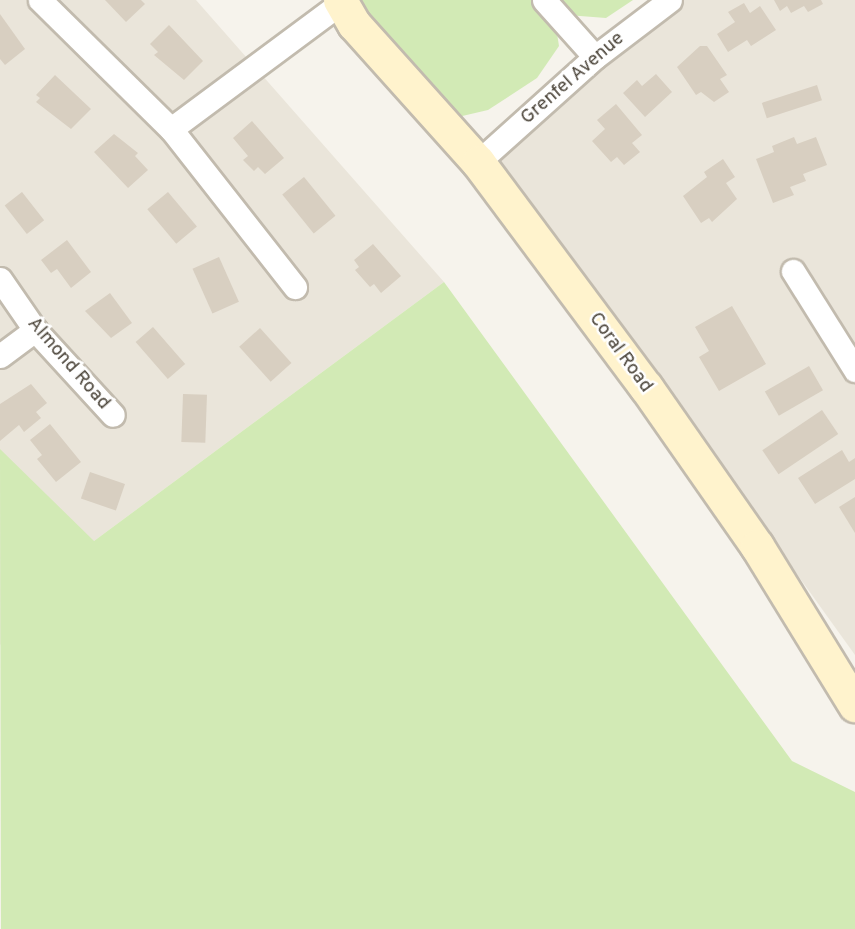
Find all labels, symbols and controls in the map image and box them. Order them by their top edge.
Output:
street label: Grenfel Avenue [516,28,630,130]
street label: Coral Road [583,309,657,397]
street label: Almond Road [22,313,114,415]

